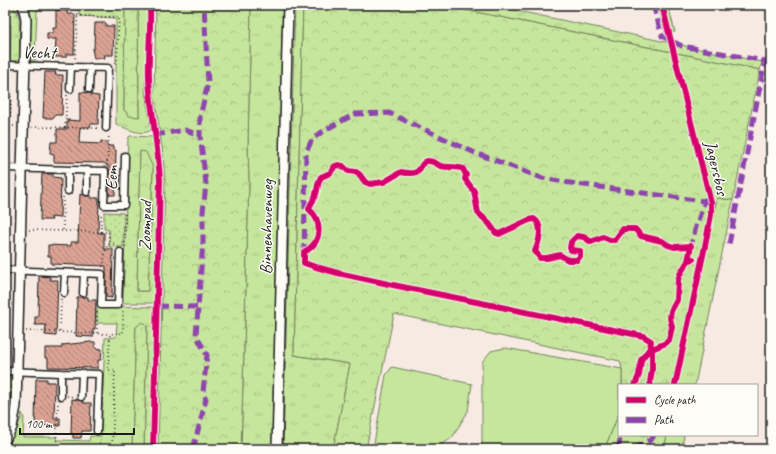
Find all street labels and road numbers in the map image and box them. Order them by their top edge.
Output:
street label: Vecht [22,42,58,63]
street label: Jagersbos [700,138,733,199]
street label: Eem [101,164,122,190]
street label: Binnenhavenweg [255,178,278,275]
street label: Zoompad [135,199,156,251]

